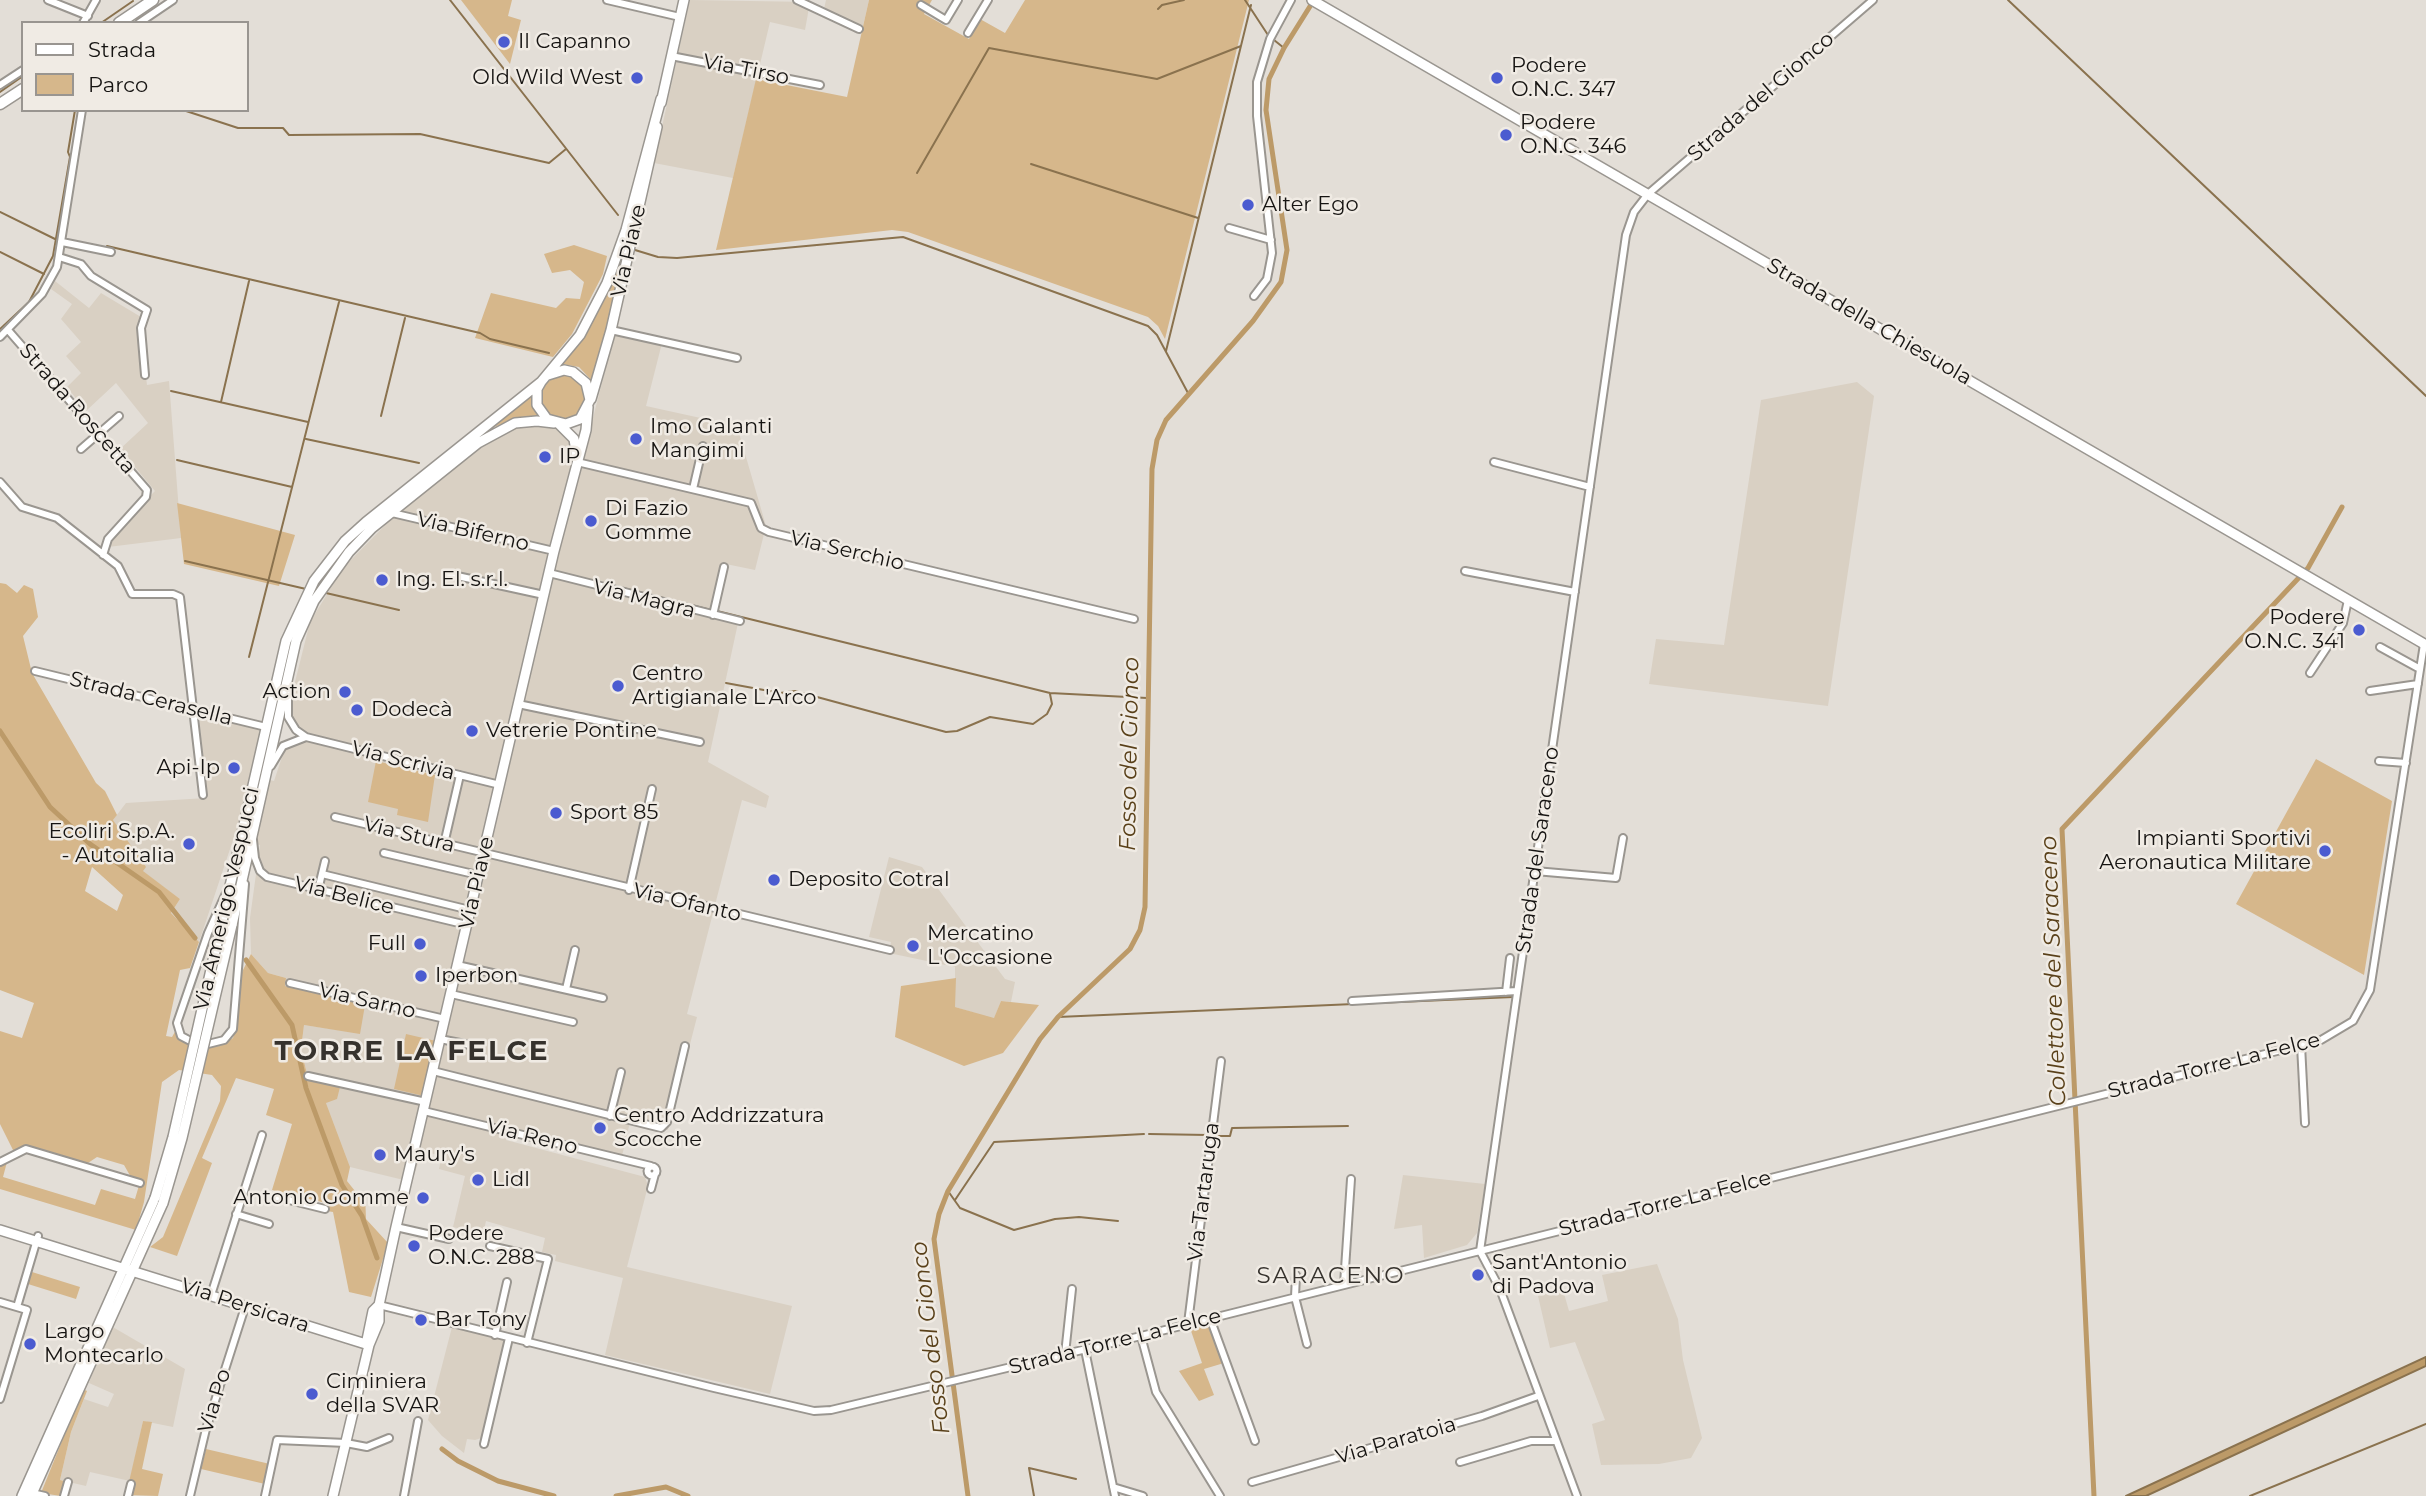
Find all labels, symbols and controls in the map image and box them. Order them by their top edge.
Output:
legend [21,21,248,112]
street label: Strada del Gionco [1683,27,1839,167]
place label: Il Capanno [518,29,631,55]
marker: Il Capanno [496,34,512,50]
text: Strada [88,37,156,62]
street label: Via Tirso [701,49,791,91]
place label: Podere O.N.C. 347 [1511,53,1616,103]
place label: Old Wild West [472,65,623,91]
marker: Old Wild West [629,70,645,86]
marker: Podere O.N.C. 347 [1489,70,1505,86]
text: Parco [88,72,148,97]
place label: Podere O.N.C. 346 [1520,110,1626,160]
marker: Podere O.N.C. 346 [1498,127,1514,143]
place label: Alter Ego [1262,192,1359,218]
marker: Alter Ego [1240,197,1256,213]
street label: Via Piave [606,202,652,300]
street label: Strada della Chiesuola [1762,253,1976,391]
street label: Strada Roscetta [13,338,141,480]
place label: Imo Galanti Mangimi [650,414,772,464]
marker: Imo Galanti Mangimi [628,431,644,447]
place label: IP [559,444,580,470]
marker: IP [537,449,553,465]
place label: Di Fazio Gomme [605,496,692,546]
street label: Via Biferno [414,507,532,557]
marker: Di Fazio Gomme [583,513,599,529]
street label: Via Serchio [788,526,906,576]
place label: Ing. El. s.r.l. [396,567,508,593]
marker: Ing. El. s.r.l. [374,572,390,588]
street label: Via Magra [590,574,698,624]
place label: Podere O.N.C. 341 [2244,605,2345,655]
marker: Podere O.N.C. 341 [2351,622,2367,638]
water label: Fosso del Gionco [1115,657,1145,851]
place label: Centro Artigianale L'Arco [632,661,817,711]
street label: Strada Cerasella [67,667,235,731]
marker: Centro Artigianale L'Arco [610,678,626,694]
place label: Action [263,679,331,705]
marker: Action [337,684,353,700]
place label: Dodecà [371,697,453,723]
marker: Dodecà [349,702,365,718]
place label: Vetrerie Pontine [486,718,657,744]
marker: Vetrerie Pontine [464,723,480,739]
street label: Via Scrivia [349,736,457,786]
street label: Strada del Saraceno [1511,745,1565,955]
place label: Api-Ip [156,755,220,781]
marker: Api-Ip [226,760,242,776]
street label: Via Amerigo Vespucci [189,785,265,1013]
place label: Sport 85 [570,800,658,826]
marker: Sport 85 [548,805,564,821]
street label: Via Stura [361,811,457,859]
place label: Ecoliri S.p.A. - Autoitalia [49,819,175,869]
place label: Impianti Sportivi Aeronautica Militare [2099,826,2311,876]
street label: Via Piave [454,834,500,932]
water label: Collettore del Saraceno [2035,835,2073,1107]
marker: Ecoliri S.p.A. - Autoitalia [181,836,197,852]
marker: Impianti Sportivi Aeronautica Militare [2317,843,2333,859]
place label: Deposito Cotral [788,867,950,893]
street label: Via Belice [291,871,397,921]
marker: Deposito Cotral [766,872,782,888]
street label: Via Ofanto [630,878,744,928]
place label: Mercatino L'Occasione [927,921,1053,971]
place label: Full [368,931,406,957]
marker: Full [412,936,428,952]
marker: Mercatino L'Occasione [905,938,921,954]
place label: Iperbon [435,963,518,989]
marker: Iperbon [413,968,429,984]
street label: Via Sarno [316,978,418,1024]
street label: Strada Torre La Felce [2105,1027,2323,1105]
district label: TORRE LA FELCE [276,1035,548,1069]
place label: Centro Addrizzatura Scocche [614,1103,824,1153]
street label: Via Reno [484,1114,580,1160]
marker: Centro Addrizzatura Scocche [592,1120,608,1136]
street label: Via Tartaruga [1183,1121,1225,1263]
place label: Maury's [394,1142,475,1168]
marker: Maury's [372,1147,388,1163]
street label: Strada Torre La Felce [1556,1165,1774,1243]
place label: Lidl [492,1167,530,1193]
marker: Lidl [470,1172,486,1188]
place label: Antonio Gomme [233,1185,409,1211]
marker: Antonio Gomme [415,1190,431,1206]
place label: Podere O.N.C. 288 [428,1221,535,1271]
marker: Podere O.N.C. 288 [406,1238,422,1254]
water label: Fosso del Gionco [905,1240,957,1436]
place label: Sant'Antonio di Padova [1492,1250,1627,1300]
district label: SARACENO [1257,1262,1405,1290]
marker: Sant'Antonio di Padova [1470,1267,1486,1283]
street label: Via Persicara [177,1273,313,1339]
street label: Strada Torre La Felce [1006,1303,1224,1381]
place label: Bar Tony [435,1307,526,1333]
marker: Bar Tony [413,1312,429,1328]
place label: Largo Montecarlo [44,1319,164,1369]
marker: Largo Montecarlo [22,1336,38,1352]
street label: Via Po [193,1366,237,1436]
place label: Ciminiera della SVAR [326,1369,439,1419]
marker: Ciminiera della SVAR [304,1386,320,1402]
street label: Via Paratoia [1333,1412,1459,1470]

